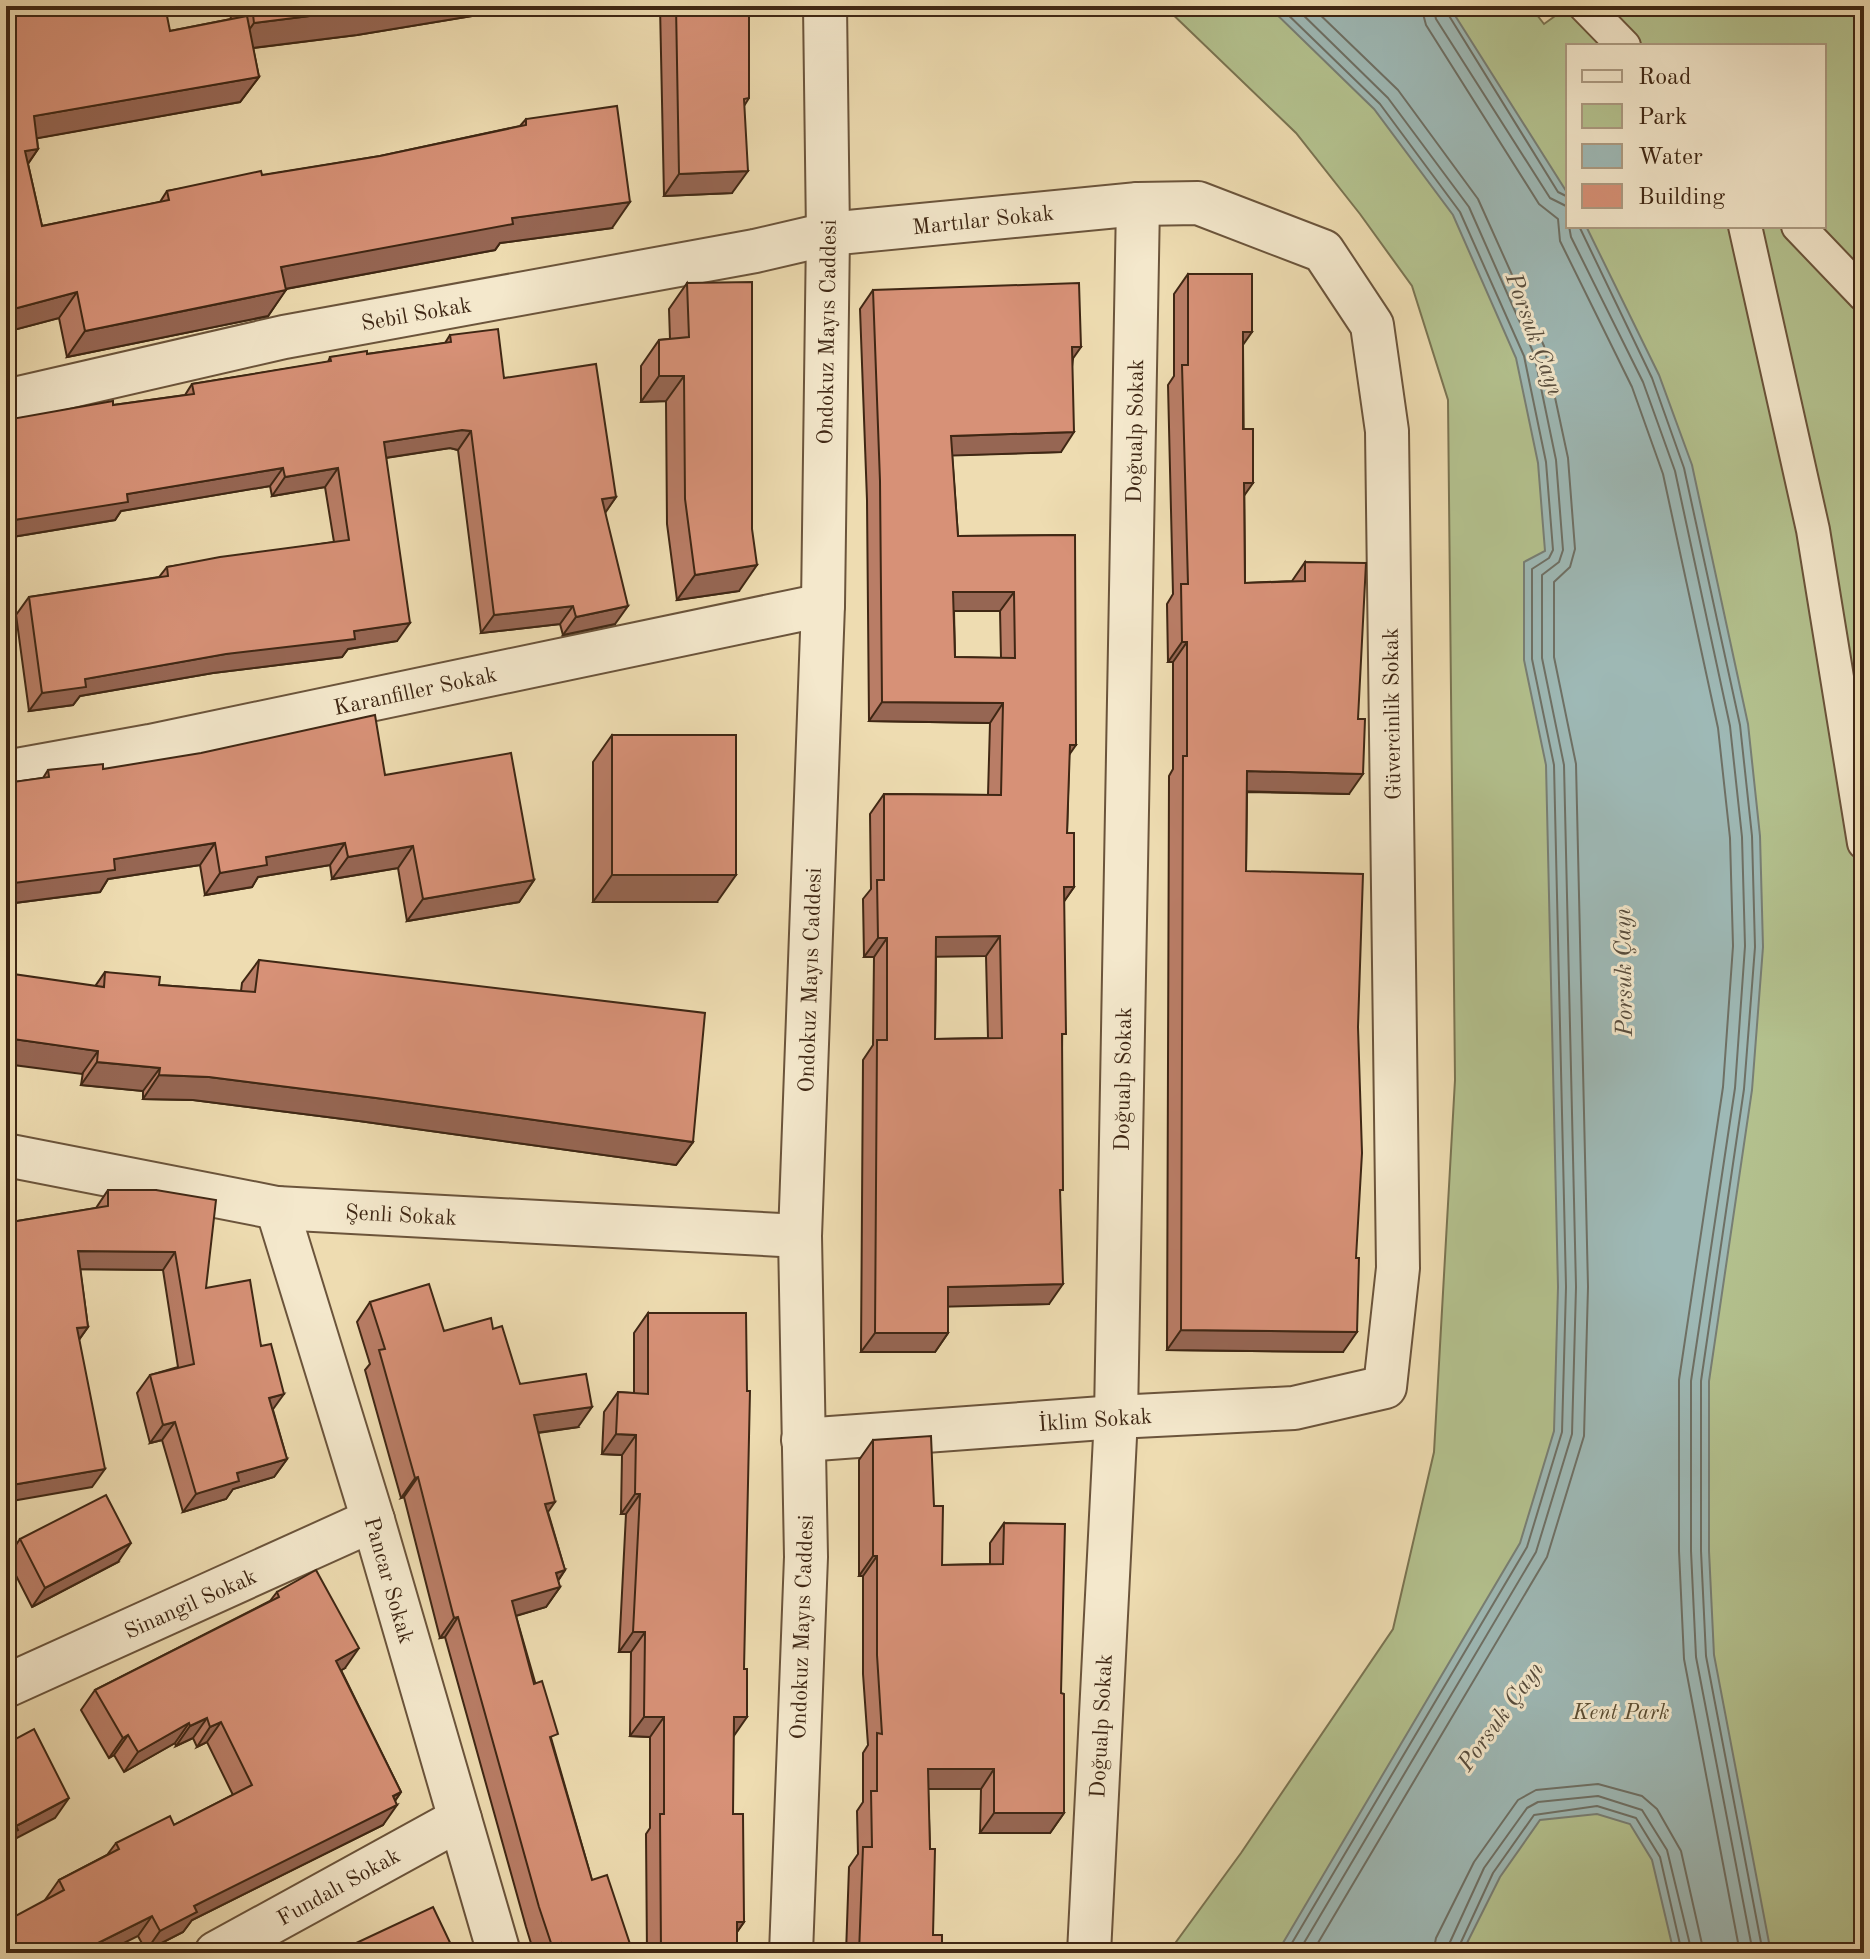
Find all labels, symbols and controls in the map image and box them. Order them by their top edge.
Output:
legend [1566,44,1826,228]
text: Road [1638,66,1691,90]
text: Park [1638,106,1687,130]
text: Water [1638,146,1703,170]
text: Building [1638,186,1725,210]
street label: Martılar Sokak [911,203,1055,239]
street label: Ondokuz Mayıs Caddesi [815,219,841,445]
water label: Porsuk Çayı [1500,269,1566,399]
street label: Sebil Sokak [360,294,473,335]
street label: Doğualp Sokak [1124,359,1148,503]
street label: Güvercinlik Sokak [1380,628,1406,800]
street label: Karanfiller Sokak [332,664,499,720]
street label: Ondokuz Mayıs Caddesi [796,867,826,1093]
water label: Porsuk Çayı [1612,907,1638,1037]
street label: Doğualp Sokak [1112,1007,1136,1151]
street label: Şenli Sokak [344,1202,457,1230]
street label: İklim Sokak [1037,1403,1153,1436]
street label: Ondokuz Mayıs Caddesi [788,1514,818,1740]
street label: Pancar Sokak [359,1515,417,1646]
street label: Sinangil Sokak [121,1566,260,1644]
street label: Doğualp Sokak [1087,1653,1117,1799]
water label: Porsuk Çayı [1454,1658,1549,1777]
park label: Kent Park [1572,1702,1670,1724]
street label: Fundalı Sokak [274,1845,404,1931]

